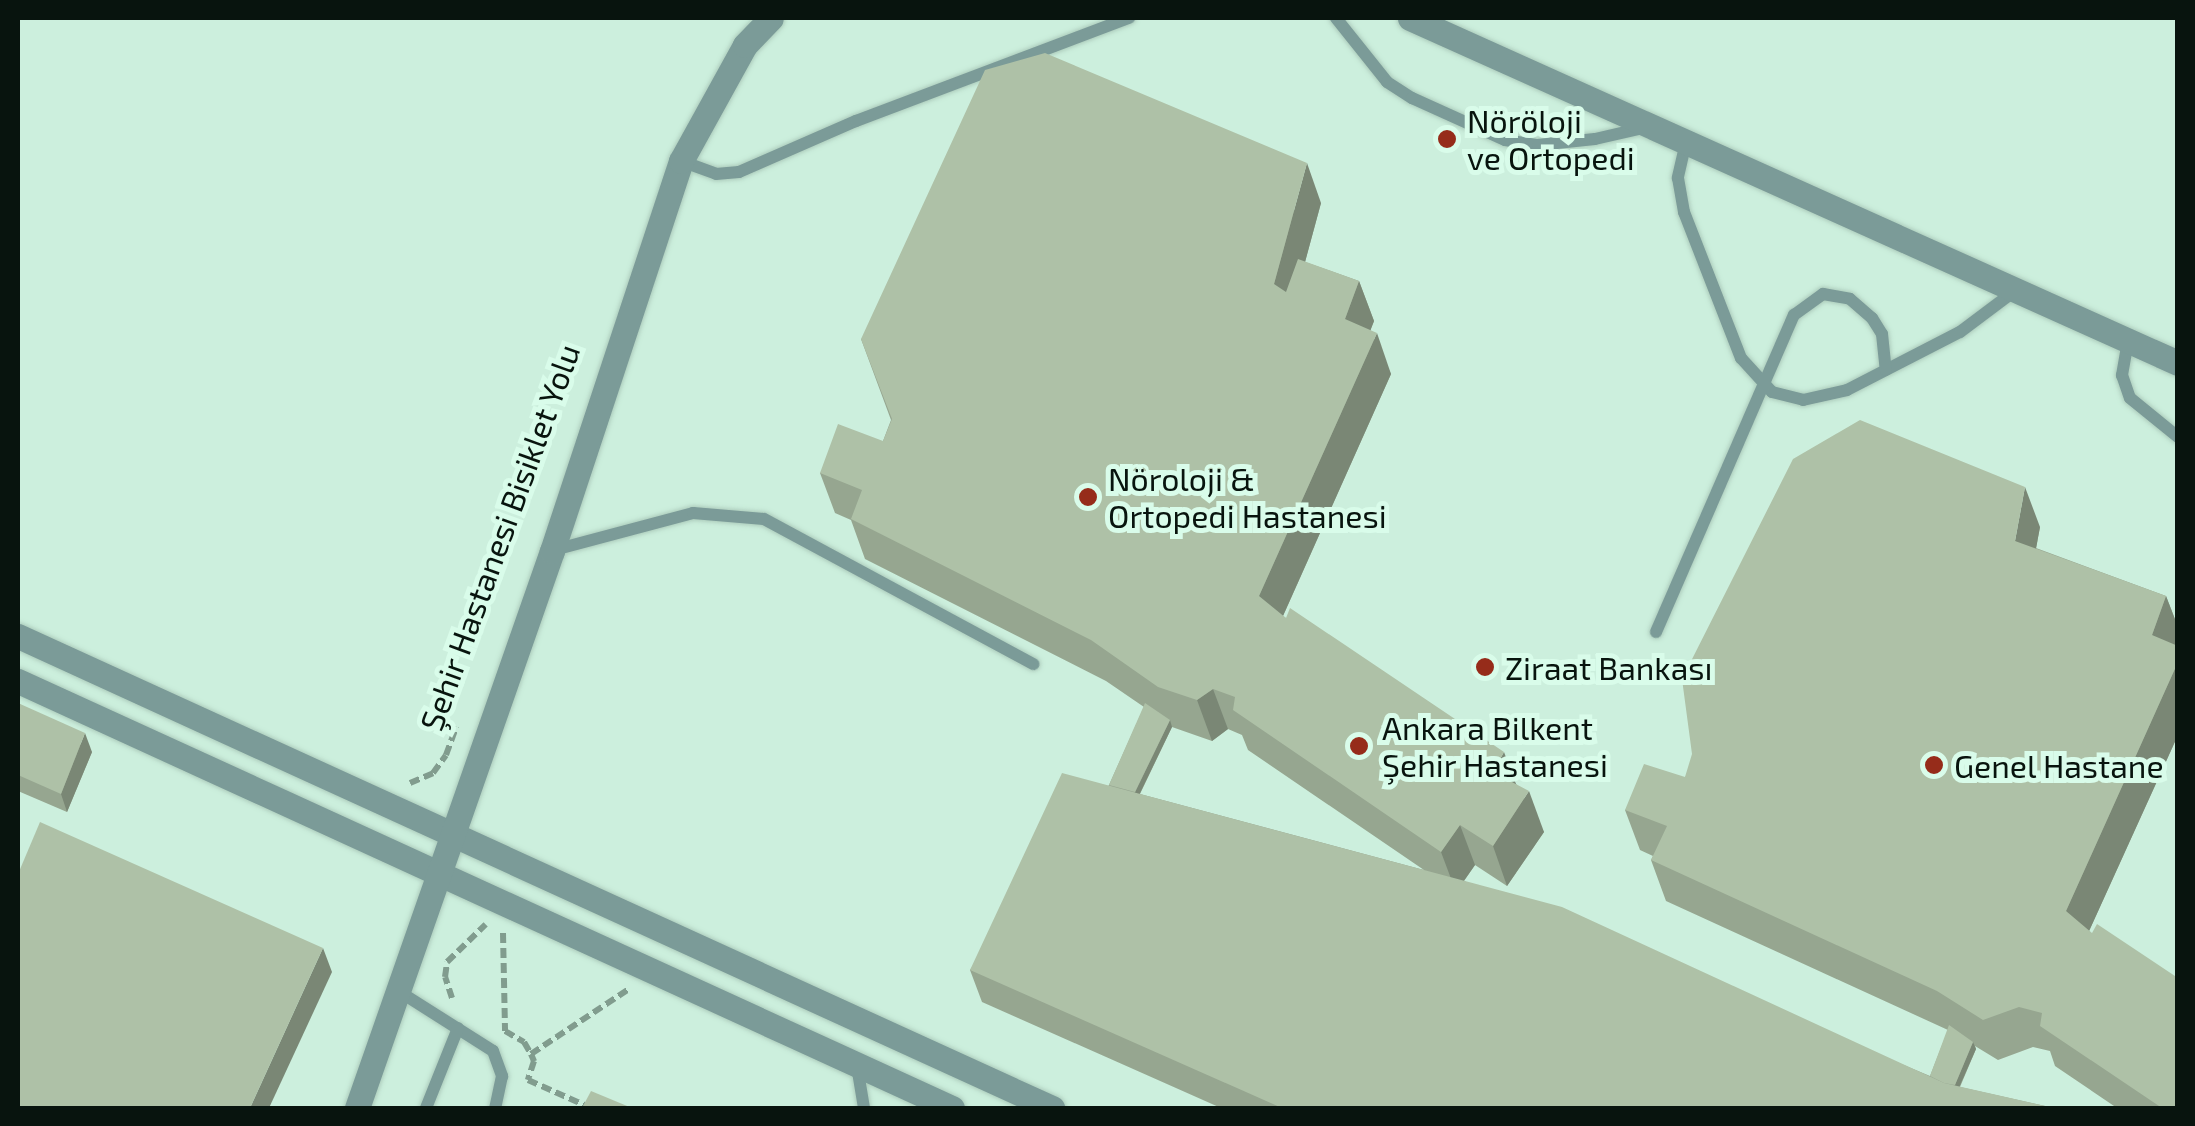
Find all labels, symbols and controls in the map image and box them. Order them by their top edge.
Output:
place label: Nöröloji ve Ortopedi [1467,102,1635,177]
marker: Nöröloji ve Ortopedi [1436,128,1458,150]
street label: Şehir Hastanesi Bisiklet Yolu [411,338,587,736]
place label: Nöroloji & Ortopedi Hastanesi [1108,460,1387,535]
marker: Nöroloji & Ortopedi Hastanesi [1077,486,1099,508]
place label: Ziraat Bankası [1505,648,1712,686]
marker: Ziraat Bankası [1474,656,1496,678]
place label: Ankara Bilkent Şehir Hastanesi [1382,709,1609,784]
marker: Ankara Bilkent Şehir Hastanesi [1346,733,1372,759]
place label: Genel Hastane [1954,746,2164,784]
marker: Genel Hastane [1923,754,1945,776]

